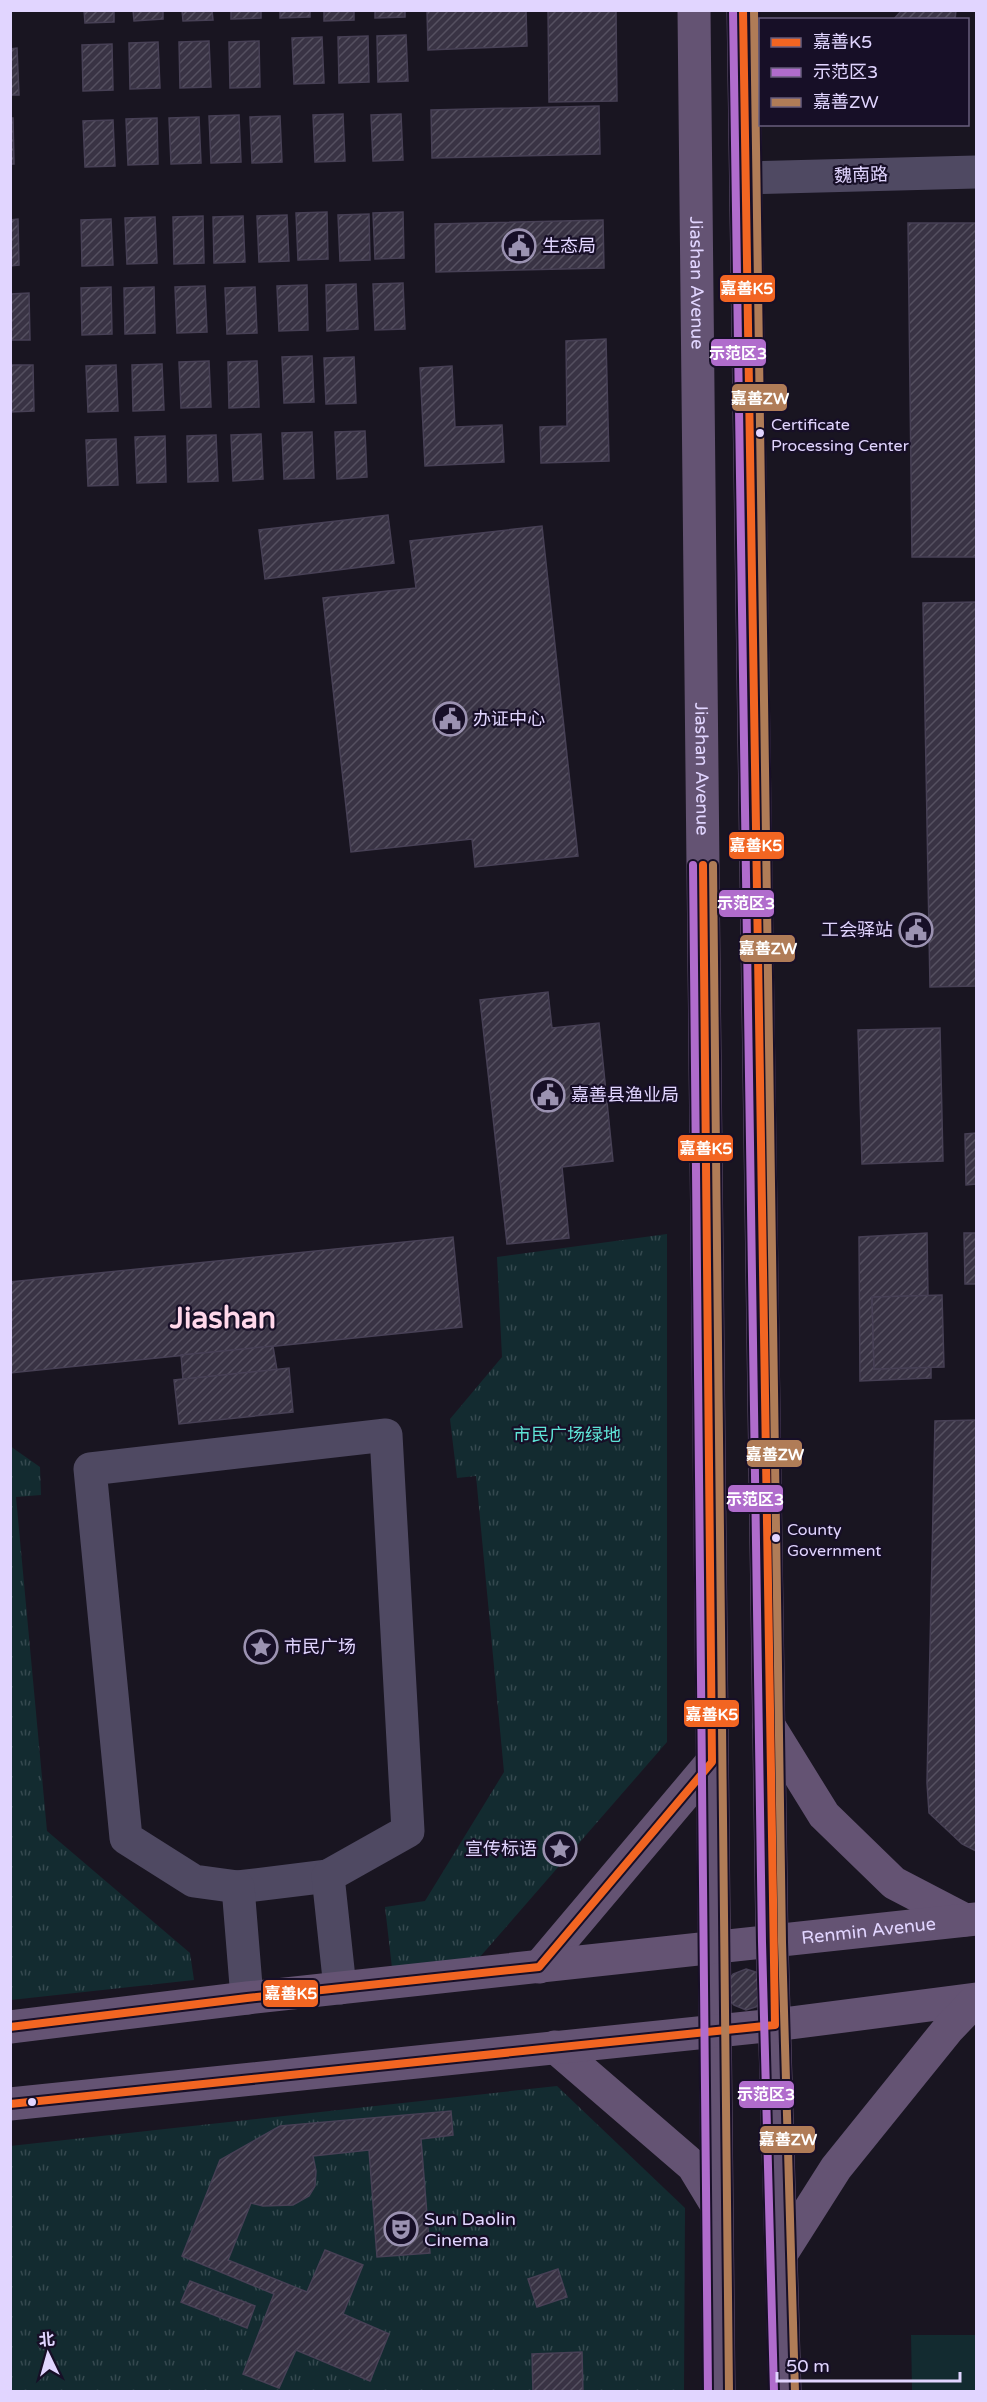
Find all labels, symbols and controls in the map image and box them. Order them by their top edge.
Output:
legend [759,18,969,126]
text: 嘉善K5 [813,31,872,53]
text: 示范区3 [813,61,878,83]
text: 嘉善ZW [813,91,879,113]
street label: 魏南路 [834,163,888,187]
street label: Jiashan Avenue [685,216,709,350]
public building icon: 生态局 [501,228,537,264]
place label: 生态局 [542,235,596,257]
line badge: 嘉善K5 [719,274,776,303]
text: 嘉善K5 [721,279,773,299]
line badge: 示范区3 [710,338,767,367]
text: 示范区3 [709,344,767,364]
line badge: 嘉善ZW [731,383,788,412]
text: 嘉善ZW [731,389,790,409]
place label: Certificate Processing Center [771,415,910,456]
marker: Certificate Processing Center [754,427,766,439]
public building icon: 办证中心 [432,701,468,737]
street label: Jiashan Avenue [690,702,714,835]
place label: 办证中心 [473,708,545,730]
line badge: 嘉善K5 [728,831,785,860]
text: 嘉善K5 [730,836,782,856]
line badge: 示范区3 [718,889,775,918]
text: 示范区3 [717,894,775,914]
public building icon: 工会驿站 [898,912,934,948]
place label: 工会驿站 [821,919,893,941]
line badge: 嘉善ZW [739,934,796,963]
text: 嘉善ZW [739,939,798,959]
public building icon: 嘉善县渔业局 [530,1077,566,1113]
place label: 嘉善县渔业局 [571,1084,679,1106]
line badge: 嘉善K5 [677,1134,734,1162]
text: 嘉善K5 [680,1139,732,1159]
district label: Jiashan [169,1300,276,1337]
park label: 市民广场绿地 [513,1424,621,1446]
line badge: 嘉善ZW [746,1439,803,1468]
text: 嘉善ZW [746,1445,805,1465]
line badge: 示范区3 [727,1484,784,1513]
text: 示范区3 [726,1490,784,1510]
place label: County Government [787,1520,881,1561]
marker: County Government [770,1532,782,1544]
place icon: 市民广场 [243,1629,279,1665]
place label: 市民广场 [284,1636,356,1658]
line badge: 嘉善K5 [683,1699,740,1728]
text: 嘉善K5 [686,1705,738,1725]
place icon: 宣传标语 [542,1831,578,1867]
place label: 宣传标语 [465,1838,537,1860]
street label: Renmin Avenue [800,1912,937,1949]
line badge: 嘉善K5 [262,1979,319,2008]
text: 嘉善K5 [265,1984,317,2004]
line badge: 示范区3 [738,2080,795,2109]
text: 示范区3 [737,2085,795,2105]
unlabelled marker [26,2096,38,2108]
line badge: 嘉善ZW [759,2125,816,2154]
text: 嘉善ZW [759,2130,818,2150]
place label: Sun Daolin Cinema [424,2208,516,2251]
theatre icon: Sun Daolin Cinema [383,2211,419,2247]
north arrow [18,2324,78,2384]
text: 北 [38,2329,56,2351]
scale bar [777,2345,960,2383]
text: 50 m [786,2355,830,2377]

